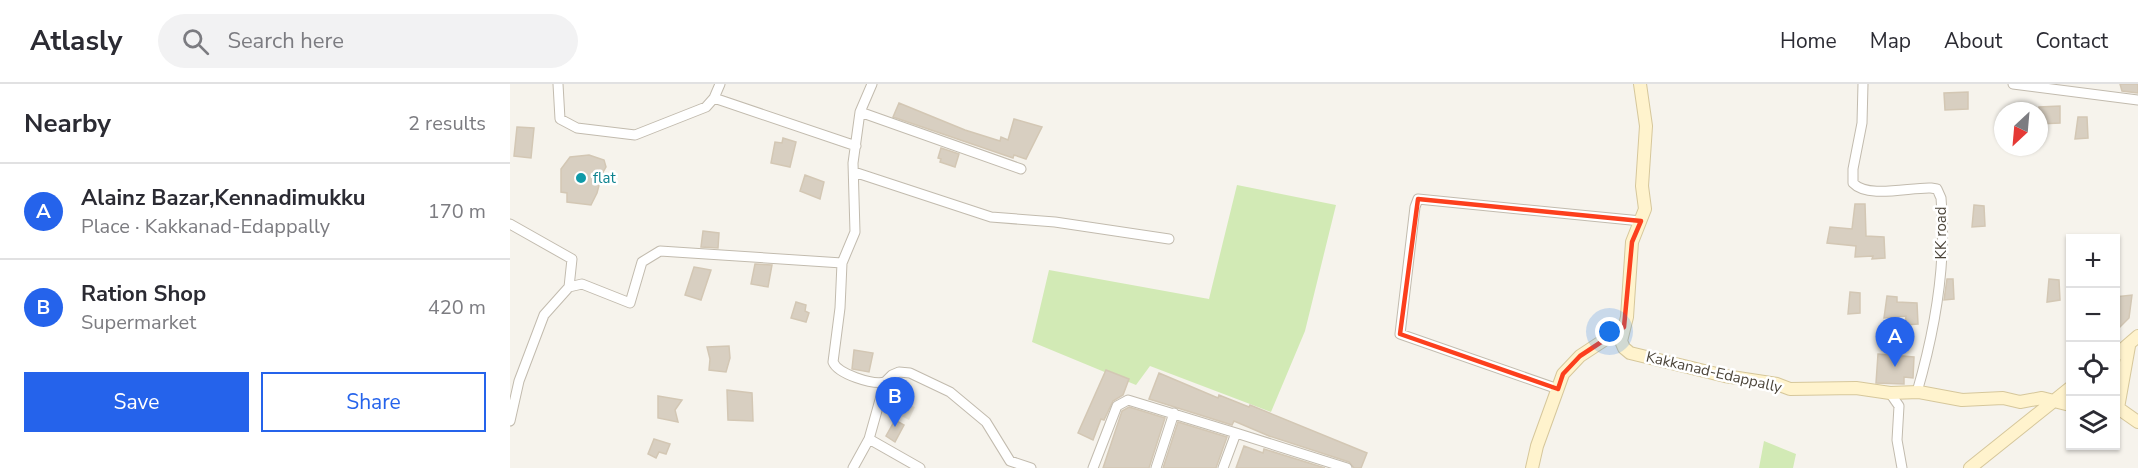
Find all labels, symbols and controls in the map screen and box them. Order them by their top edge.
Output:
search box [158,14,578,68]
text: Atlasly [30,22,122,60]
icon: search [179,25,212,58]
text: Search here [227,26,344,56]
text: Home [1780,27,1837,55]
text: Map [1870,27,1911,55]
text: About [1944,27,2002,55]
text: Contact [2035,27,2108,55]
north arrow [1994,102,2048,156]
text: Nearby [24,106,111,141]
text: 2 results [408,110,486,137]
place label: flat [593,168,616,188]
marker: flat [574,171,588,185]
text: Alainz Bazar,Kennadimukku [81,183,366,213]
text: A [36,198,51,225]
text: 170 m [428,198,486,225]
street label: KK road [1931,207,1951,259]
text: Place · Kakkanad-Edappally [81,213,330,240]
map controls [2066,234,2120,450]
button: + [2066,234,2120,288]
text: Ration Shop [81,279,206,309]
button: − [2066,288,2120,342]
text: B [37,294,50,321]
text: 420 m [428,294,486,321]
text: Supermarket [81,309,196,336]
your location [1595,317,1624,346]
pin: A [1876,318,1914,367]
button: locate [2066,342,2120,396]
street label: Kakkanad-Edappally [1644,347,1784,397]
button: Save [24,372,249,432]
button: Share [261,372,486,432]
pin: B [876,378,914,427]
button: layers [2066,396,2120,450]

